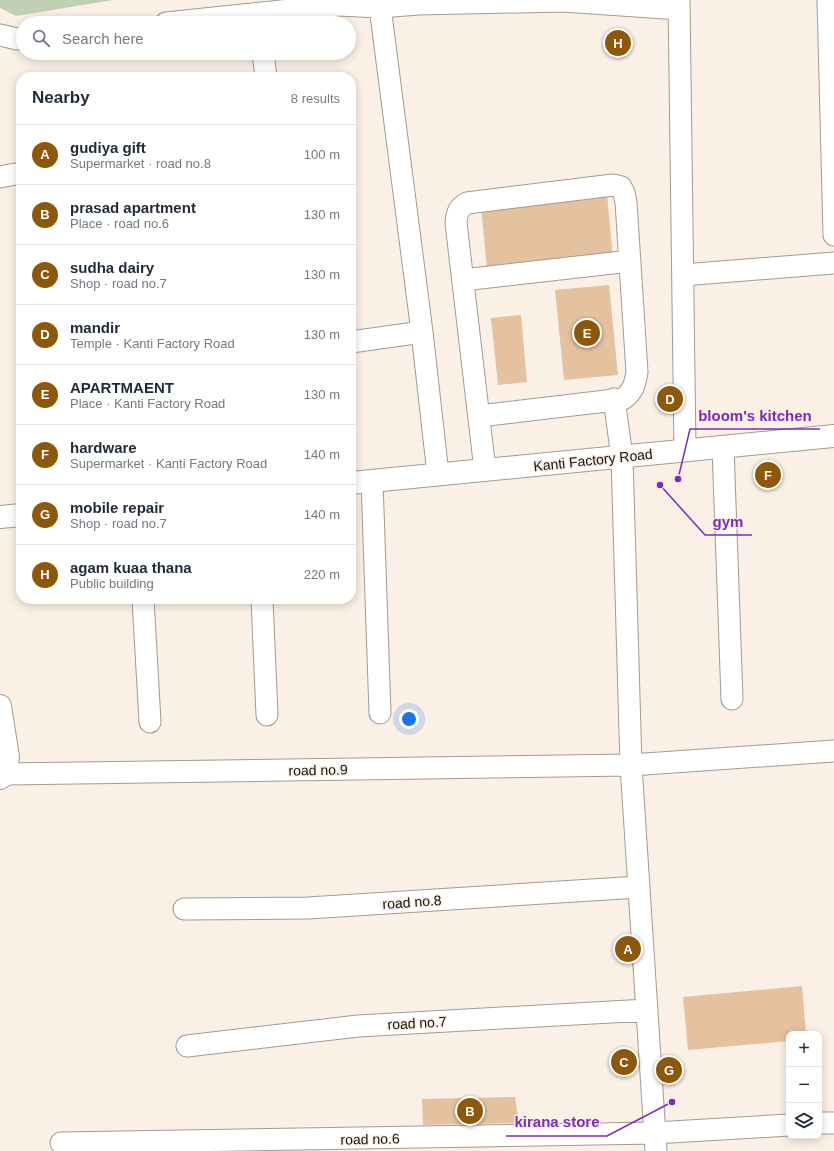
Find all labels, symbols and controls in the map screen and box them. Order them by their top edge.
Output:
search box [16,16,356,60]
icon: search [30,27,52,49]
pin: H [605,28,631,58]
text: Search here [62,30,144,47]
text: Nearby [32,88,90,107]
text: 8 results [291,91,340,106]
text: gudiya gift [70,139,146,156]
text: A [40,147,50,162]
text: 100 m [304,147,340,162]
text: Supermarket · road no.8 [70,156,211,171]
text: prasad apartment [70,199,196,216]
text: B [40,207,50,222]
text: 130 m [304,207,340,222]
text: Place · road no.6 [70,216,169,231]
text: sudha dairy [70,259,154,276]
text: C [40,267,50,282]
text: 130 m [304,267,340,282]
text: Shop · road no.7 [70,276,167,291]
pin: E [574,318,600,348]
text: mandir [70,319,120,336]
text: D [40,327,50,342]
text: 130 m [304,327,340,342]
text: Temple · Kanti Factory Road [70,336,235,351]
text: APARTMAENT [70,379,174,396]
pin: D [657,384,683,414]
text: E [41,387,49,402]
text: 130 m [304,387,340,402]
text: Place · Kanti Factory Road [70,396,225,411]
callout: bloom's kitchen [690,402,820,429]
text: bloom's kitchen [698,407,812,424]
text: hardware [70,439,137,456]
street label: Kanti Factory Road [533,446,653,474]
text: F [41,447,49,462]
text: 140 m [304,447,340,462]
text: Supermarket · Kanti Factory Road [70,456,267,471]
pin: F [755,460,781,490]
text: mobile repair [70,499,164,516]
text: G [40,507,50,522]
text: 140 m [304,507,340,522]
callout: gym [705,508,752,535]
text: gym [713,513,743,530]
text: Shop · road no.7 [70,516,167,531]
text: agam kuaa thana [70,559,192,576]
text: H [40,567,50,582]
text: 220 m [304,567,340,582]
text: Public building [70,576,154,591]
your location [399,709,419,729]
street label: road no.9 [288,761,348,779]
street label: road no.8 [382,892,442,912]
pin: A [615,934,641,964]
street label: road no.7 [387,1013,447,1033]
map controls [786,1031,822,1139]
button: + [786,1031,822,1067]
pin: C [611,1047,637,1077]
pin: G [656,1055,682,1085]
button: − [786,1067,822,1103]
pin: B [457,1096,483,1126]
button: layers [786,1103,822,1139]
callout: kirana store [506,1109,607,1136]
text: kirana store [514,1113,600,1130]
street label: road no.6 [340,1130,400,1148]

